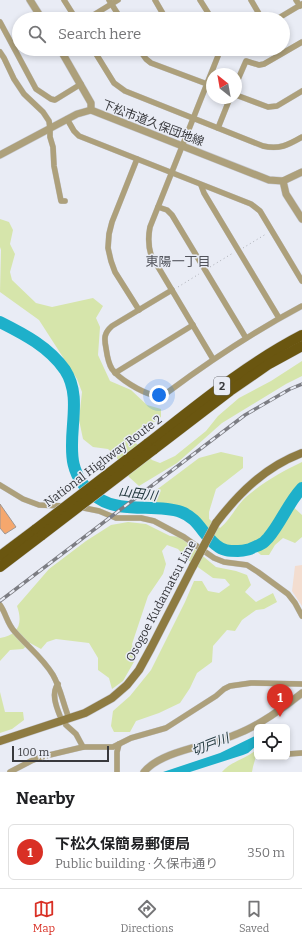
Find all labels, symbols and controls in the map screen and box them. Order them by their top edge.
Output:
search box [12,12,290,56]
icon: search [26,23,48,45]
text: Search here [58,25,141,43]
north arrow [206,68,242,104]
street label: 下松市道久保団地線 [100,97,206,149]
district label: 東陽一丁目 [145,254,211,269]
road number: 2 [214,377,230,395]
your location [149,385,169,405]
street label: National Highway Route 2 [41,412,165,510]
water label: 山田川 [118,483,160,504]
street label: Osogoe Kudamatsu Line [123,538,199,664]
pin: 1 [267,684,293,717]
map controls [254,724,290,760]
button: locate [254,724,290,760]
water label: 切戸川 [189,730,233,758]
scale bar [12,744,109,763]
text: 100 m [18,746,49,759]
text: Nearby [16,788,75,809]
text: 下松久保簡易郵便局 [55,835,190,853]
text: 1 [27,845,33,860]
text: 350 m [247,845,285,860]
text: Public building · 久保市通り [55,856,218,871]
tab: Map [33,898,55,935]
tab: Directions [121,898,173,935]
tab: Saved [239,898,269,935]

